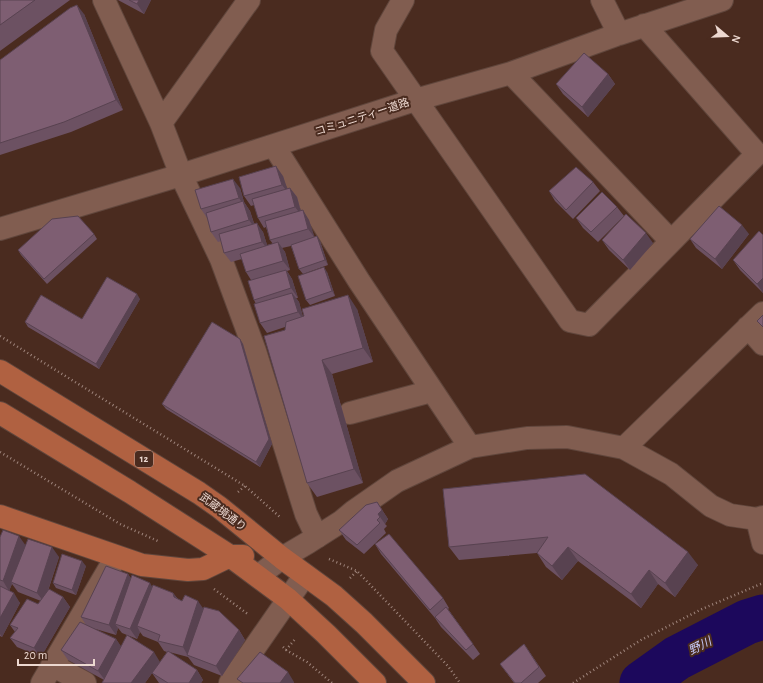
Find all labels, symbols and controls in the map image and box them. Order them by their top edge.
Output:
north arrow [707,16,747,56]
text: N [730,34,742,45]
street label: コミュニティー道路 [313,96,410,137]
road number: 12 [135,451,153,467]
street label: 武蔵境通り [198,490,249,533]
water label: 野川 [687,634,715,657]
scale bar [18,641,94,667]
text: 20 m [24,649,47,661]

